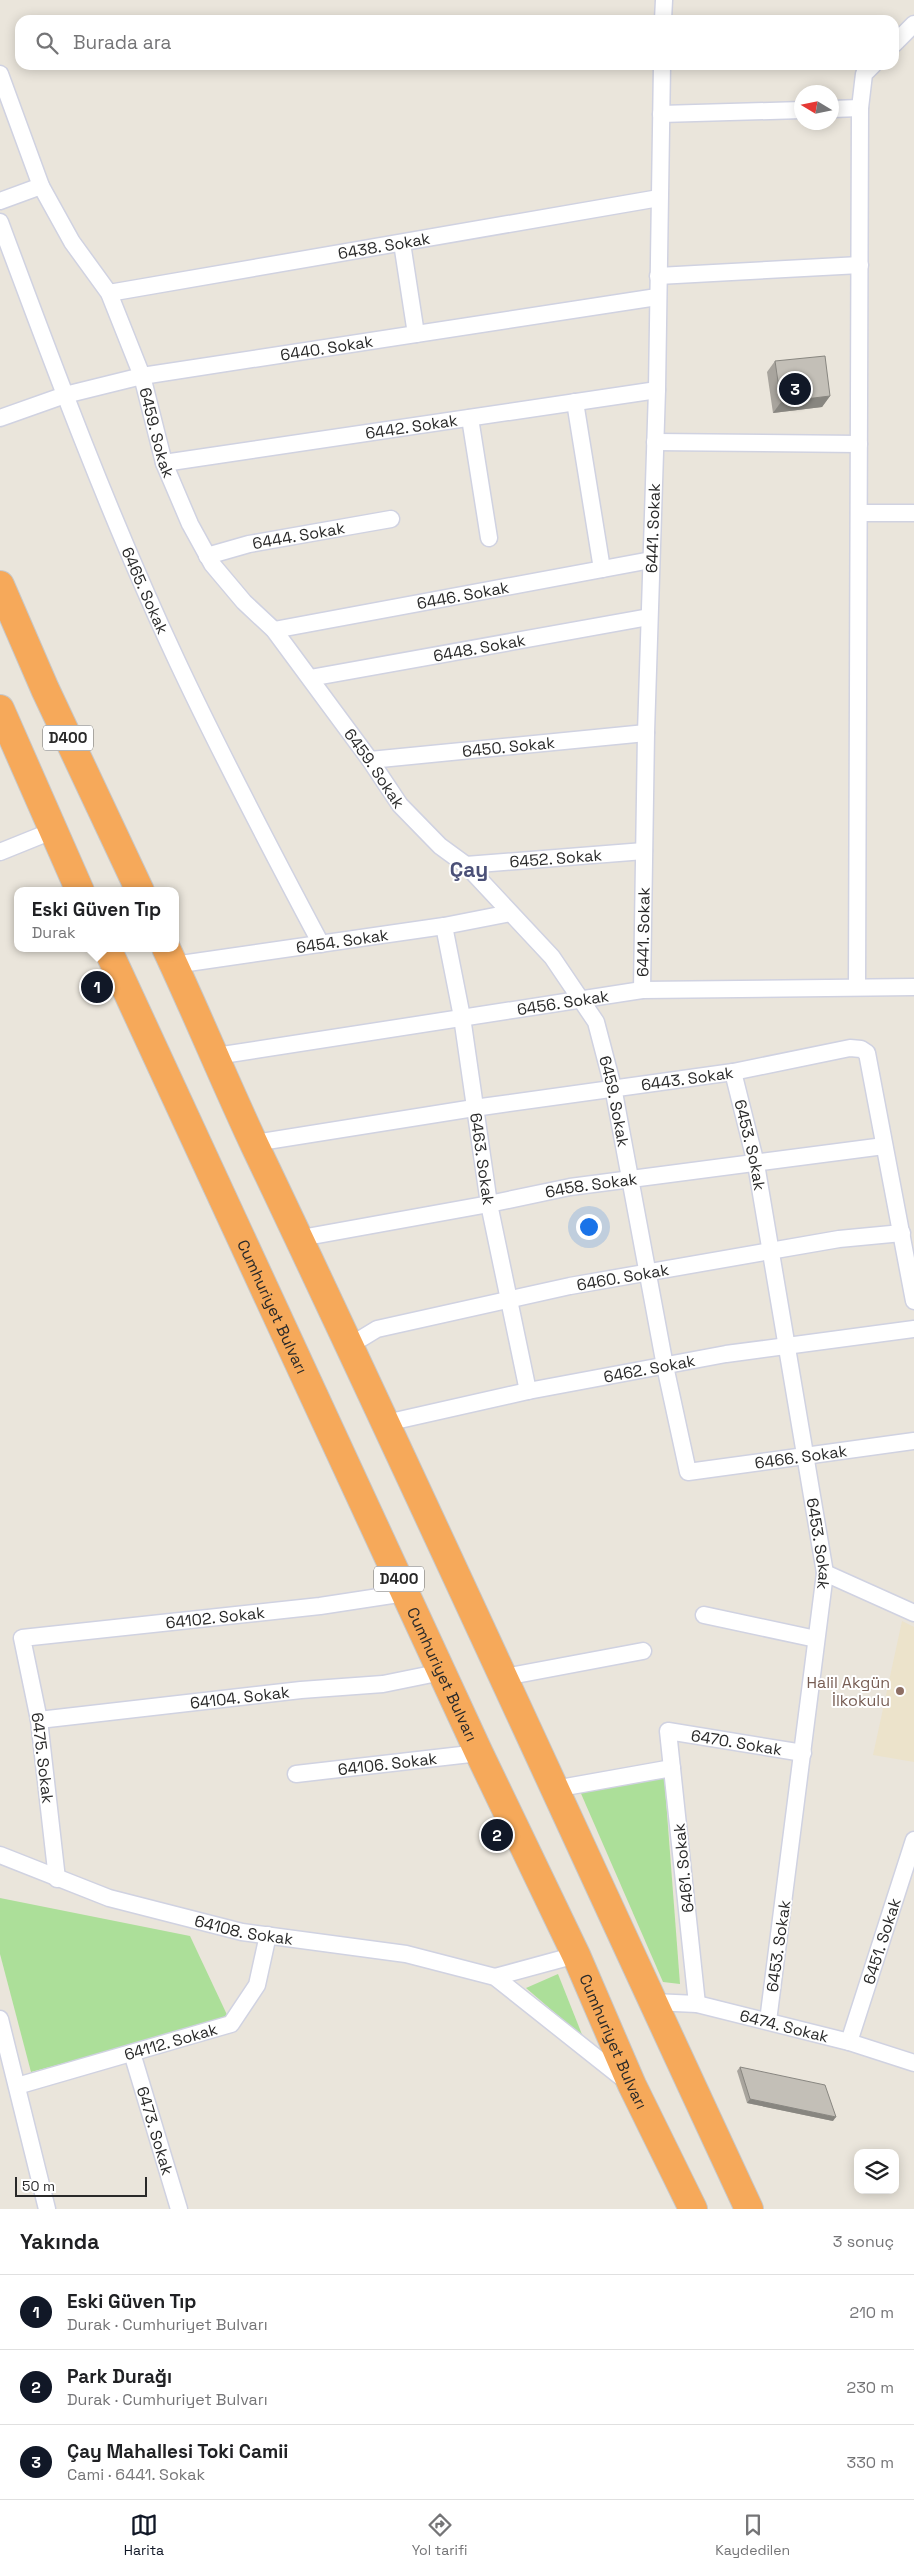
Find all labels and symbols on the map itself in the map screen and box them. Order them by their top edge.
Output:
north arrow [794,85,839,130]
street label: 6438. Sokak [336,228,432,264]
street label: 6440. Sokak [279,331,375,366]
pin: 3 [779,370,811,408]
street label: 6459. Sokak [134,385,179,481]
street label: 6442. Sokak [364,410,459,444]
street label: 6441. Sokak [641,483,665,573]
street label: 6444. Sokak [251,517,347,554]
street label: 6465. Sokak [117,544,173,638]
street label: 6446. Sokak [415,577,511,614]
street label: 6448. Sokak [432,629,528,667]
street label: 6459. Sokak [339,724,409,813]
road number: D400 [43,726,93,750]
street label: 6450. Sokak [461,732,556,762]
street label: 6452. Sokak [509,844,603,873]
district label: Çay [450,856,488,883]
street label: 6441. Sokak [632,887,655,977]
street label: 6454. Sokak [295,924,390,958]
pin: 1 [81,968,113,1006]
street label: 6456. Sokak [515,985,611,1020]
street label: 6459. Sokak [594,1053,634,1149]
street label: 6443. Sokak [640,1062,735,1096]
street label: 6453. Sokak [729,1097,770,1192]
street label: 6463. Sokak [465,1111,499,1207]
street label: 6458. Sokak [543,1168,639,1203]
your location [576,1214,602,1240]
street label: Cumhuriyet Bulvarı [232,1236,312,1377]
street label: 6460. Sokak [575,1259,671,1296]
street label: 6462. Sokak [602,1350,697,1388]
street label: 6466. Sokak [753,1440,849,1474]
street label: 6453. Sokak [802,1496,835,1591]
road number: D400 [374,1566,424,1592]
street label: 64102. Sokak [165,1602,266,1634]
street label: Cumhuriyet Bulvarı [402,1604,482,1745]
place label: Halil Akgün İlkokulu [807,1672,890,1711]
street label: 64104. Sokak [189,1681,291,1714]
marker: Halil Akgün İlkokulu [894,1685,906,1697]
street label: 6475. Sokak [27,1711,59,1805]
street label: 6470. Sokak [689,1725,784,1760]
street label: 64106. Sokak [337,1748,439,1780]
pin: 2 [481,1816,513,1854]
street label: 6461. Sokak [668,1822,699,1914]
street label: 6451. Sokak [858,1895,906,1987]
street label: 6453. Sokak [762,1898,795,1993]
street label: 64108. Sokak [192,1910,295,1950]
street label: Cumhuriyet Bulvarı [574,1971,652,2113]
street label: 6474. Sokak [737,2005,831,2048]
street label: 64112. Sokak [122,2018,220,2065]
street label: 6473. Sokak [132,2084,178,2178]
scale bar [15,2174,148,2197]

